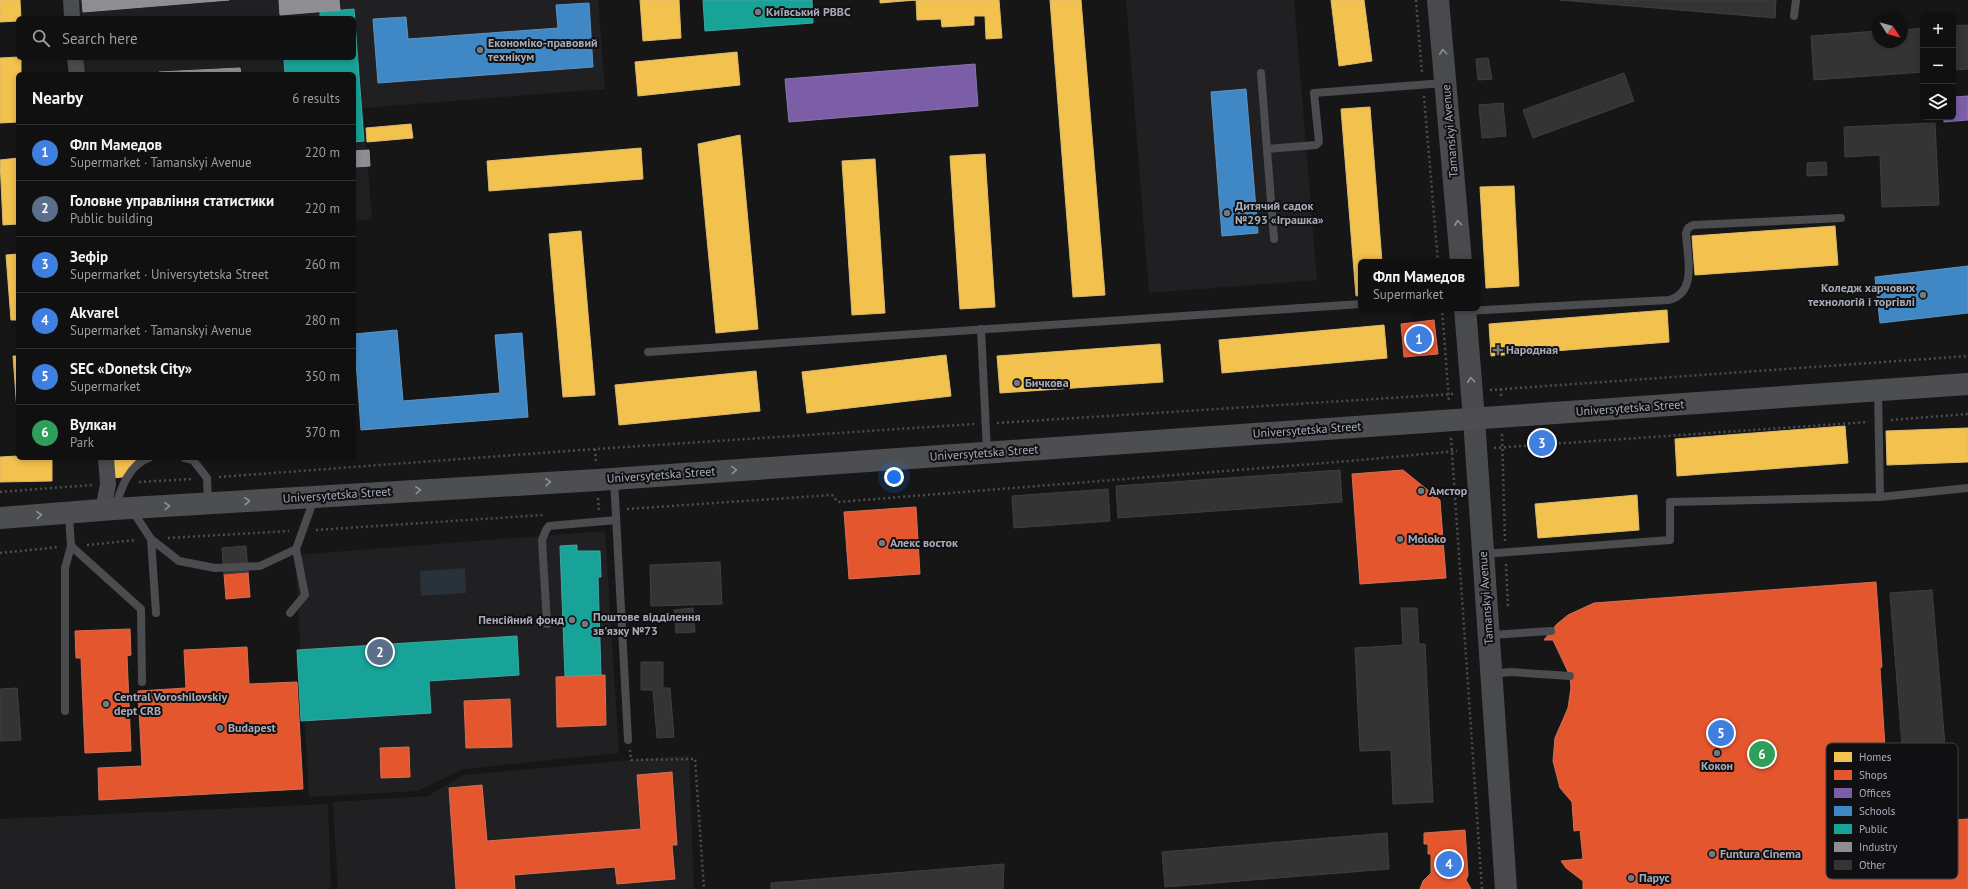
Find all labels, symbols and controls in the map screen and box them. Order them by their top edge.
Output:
place label: Київський РВВС [766,4,851,19]
marker: Київський РВВС [753,7,763,17]
north arrow [1872,12,1908,48]
map controls [1920,12,1956,120]
button: + [1920,12,1956,48]
search box [16,16,356,60]
icon: search [30,27,52,49]
text: Search here [62,29,138,48]
place label: Економіко-правовий технікум [488,35,597,64]
marker: Економіко-правовий технікум [475,45,485,55]
button: − [1920,48,1956,84]
one-way arrow [1439,49,1448,55]
street label: Tamanskyi Avenue [1438,84,1461,178]
button: layers [1920,84,1956,120]
text: Nearby [32,87,83,109]
text: 6 results [292,90,340,107]
text: Флп Мамедов [70,135,162,154]
text: 1 [41,144,49,161]
text: 220 m [305,144,340,161]
text: Supermarket · Tamanskyi Avenue [70,154,252,171]
text: Головне управління статистики [70,191,274,210]
place label: Дитячий садок №293 «Іграшка» [1235,198,1324,227]
text: 2 [41,200,49,217]
text: 220 m [305,200,340,217]
marker: Дитячий садок №293 «Іграшка» [1222,208,1232,218]
text: Public building [70,210,153,227]
one-way arrow [1453,220,1462,226]
text: Зефір [70,247,108,266]
text: 3 [41,256,49,273]
text: 260 m [305,256,340,273]
popup [1358,259,1480,311]
text: Supermarket · Universytetska Street [70,266,269,283]
text: Флп Мамедов [1373,267,1465,286]
place label: Коледж харчових технологій і торгівлі [1808,280,1916,309]
text: Supermarket [1373,286,1443,303]
marker: Коледж харчових технологій і торгівлі [1918,290,1928,300]
text: Akvarel [70,303,119,322]
text: 4 [41,312,49,329]
text: 280 m [305,312,340,329]
text: Supermarket · Tamanskyi Avenue [70,322,252,339]
pin: 1 [1406,324,1432,354]
place label: Народная [1506,342,1558,357]
marker: Народная [1493,345,1503,355]
text: SEC «Donetsk Cіty» [70,359,192,378]
text: 5 [41,368,49,385]
text: 350 m [305,368,340,385]
place label: Бичкова [1025,375,1069,390]
one-way arrow [1467,377,1476,383]
text: Supermarket [70,378,140,395]
marker: Бичкова [1012,378,1022,388]
street label: Universytetska Street [1575,396,1685,419]
text: Вулкан [70,415,116,434]
street label: Universytetska Street [1252,418,1362,441]
text: 6 [41,424,49,441]
text: 370 m [305,424,340,441]
pin: 3 [1529,428,1555,458]
text: Park [70,434,94,451]
street label: Universytetska Street [929,441,1039,464]
street label: Universytetska Street [606,463,716,486]
one-way arrow [731,466,737,475]
your location [884,467,904,487]
one-way arrow [545,478,551,487]
street label: Universytetska Street [282,483,392,506]
place label: Амстор [1429,483,1468,498]
one-way arrow [415,486,421,494]
marker: Амстор [1416,486,1426,496]
one-way arrow [244,496,250,505]
one-way arrow [164,501,170,510]
one-way arrow [36,511,42,520]
place label: Moloko [1408,531,1447,546]
marker: Moloko [1395,534,1405,544]
place label: Алекс восток [890,535,958,550]
marker: Алекс восток [877,538,887,548]
street label: Tamanskyi Avenue [1475,551,1496,645]
place label: Поштове відділення зв'язку №73 [593,609,700,638]
place label: Пенсійний фонд [478,612,564,627]
marker: Пенсійний фонд [567,615,577,625]
marker: Поштове відділення зв'язку №73 [580,619,590,629]
pin: 2 [367,637,393,667]
place label: Central Voroshilovskiy dept CRB [114,689,227,718]
marker: Central Voroshilovskiy dept CRB [101,699,111,709]
pin: 5 [1708,718,1734,748]
place label: Budapest [228,720,277,735]
marker: Budapest [215,723,225,733]
pin: 6 [1749,739,1775,769]
legend [1826,743,1958,879]
marker: Кокон [1712,748,1722,758]
text: Homes [1859,750,1892,764]
place label: Кокон [1701,758,1733,773]
text: Shops [1859,768,1888,782]
text: Offices [1859,786,1891,800]
text: Schools [1859,804,1896,818]
text: Public [1859,822,1888,836]
text: Industry [1859,840,1898,854]
place label: Funtura Cinema [1720,846,1801,861]
pin: 4 [1436,849,1462,879]
marker: Funtura Cinema [1707,849,1717,859]
text: Other [1859,858,1886,872]
place label: Парус [1639,870,1670,885]
marker: Парус [1626,873,1636,883]

